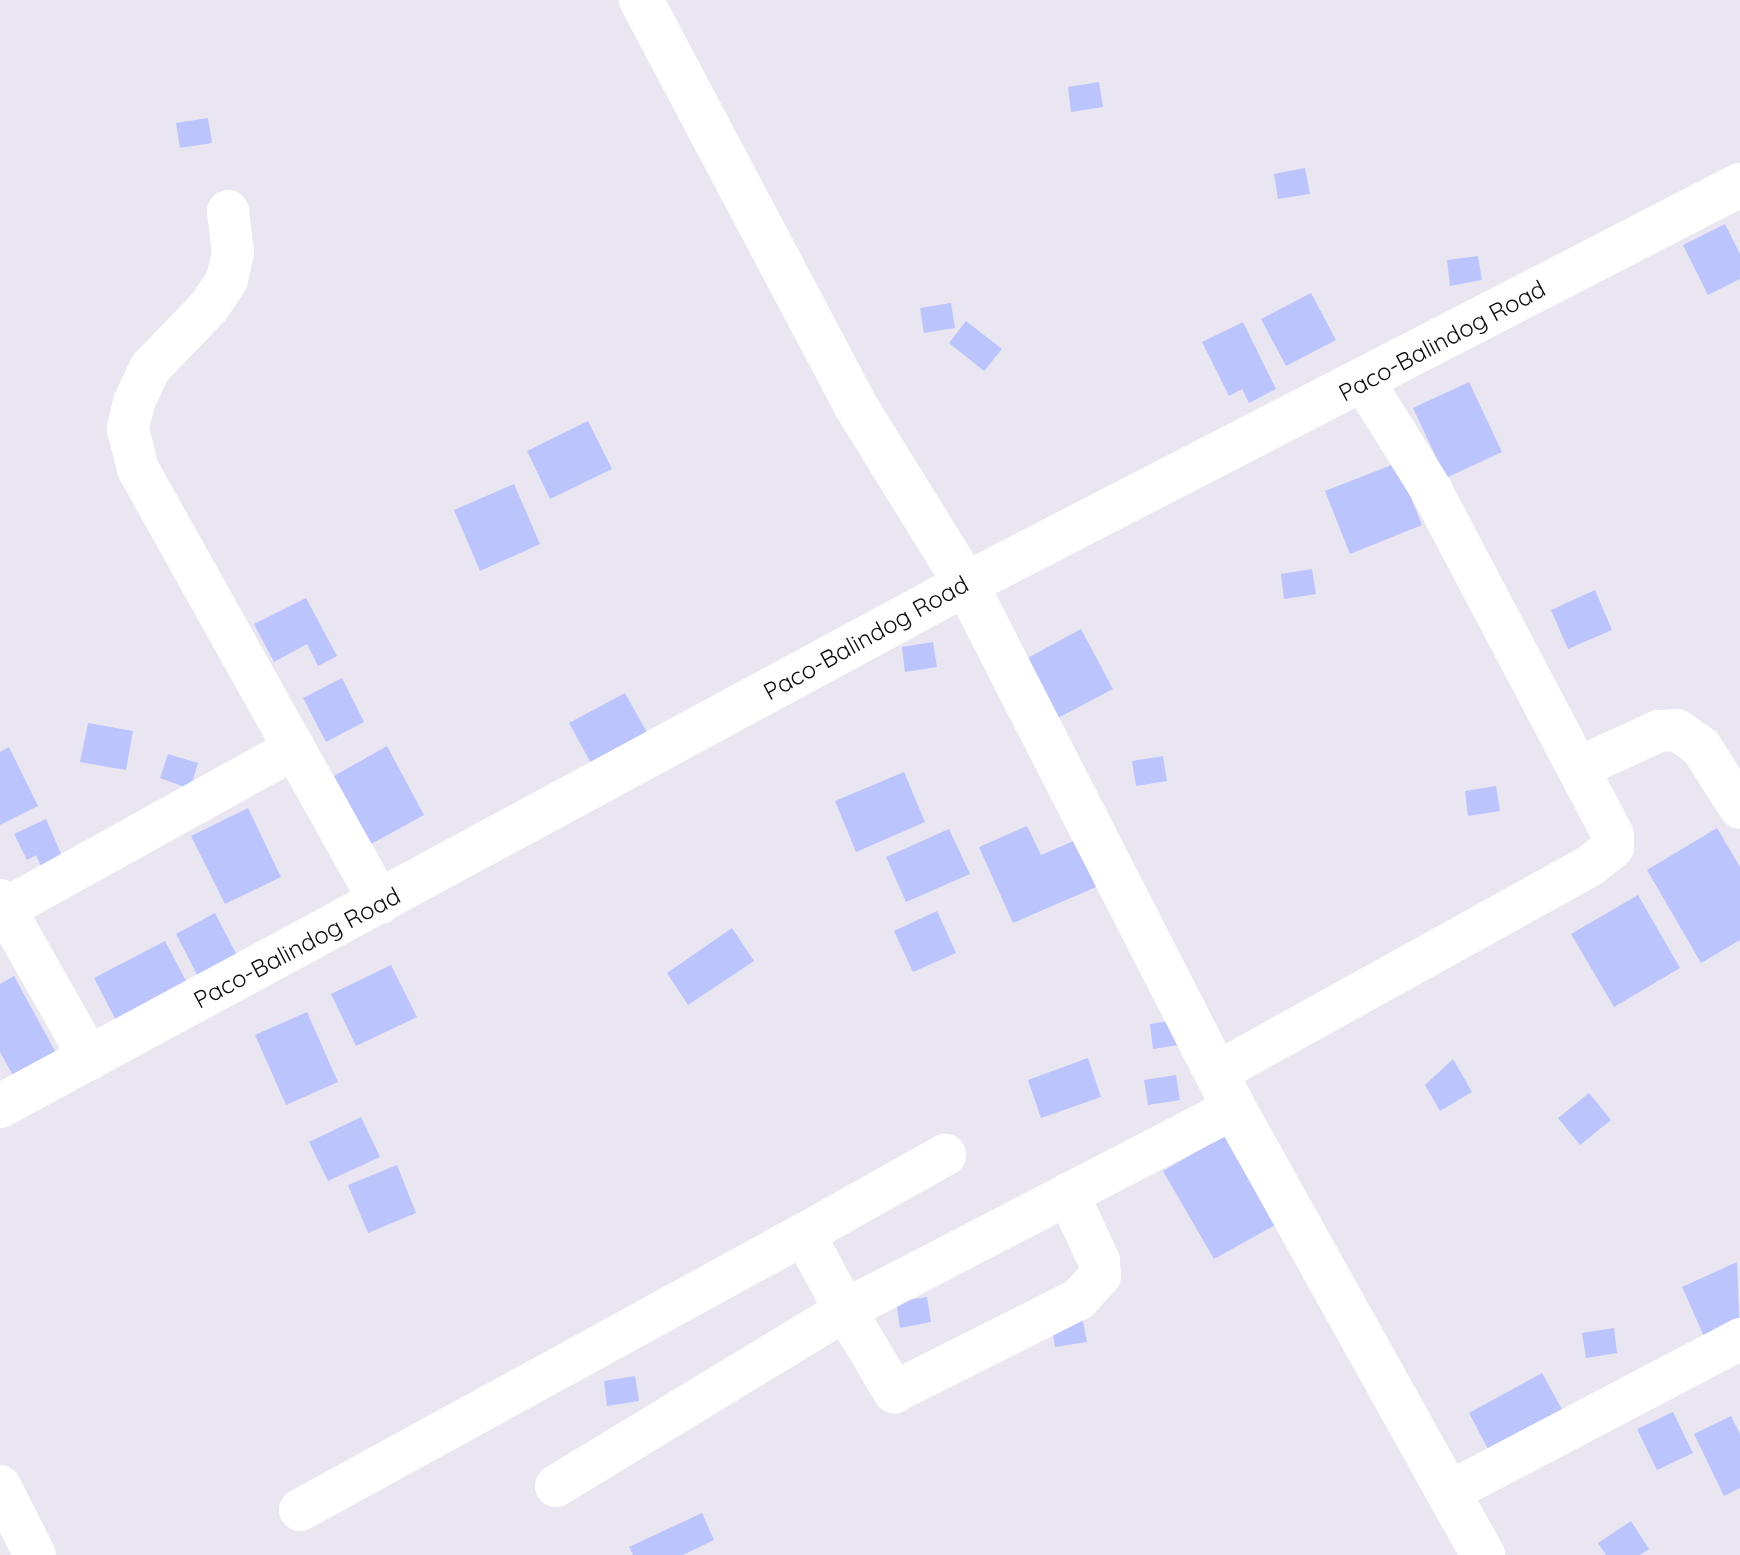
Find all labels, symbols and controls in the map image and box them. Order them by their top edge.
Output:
street label: Paco-Balindog Road [1334,274,1550,408]
street label: Paco-Balindog Road [759,570,973,706]
street label: Paco-Balindog Road [189,881,405,1015]

